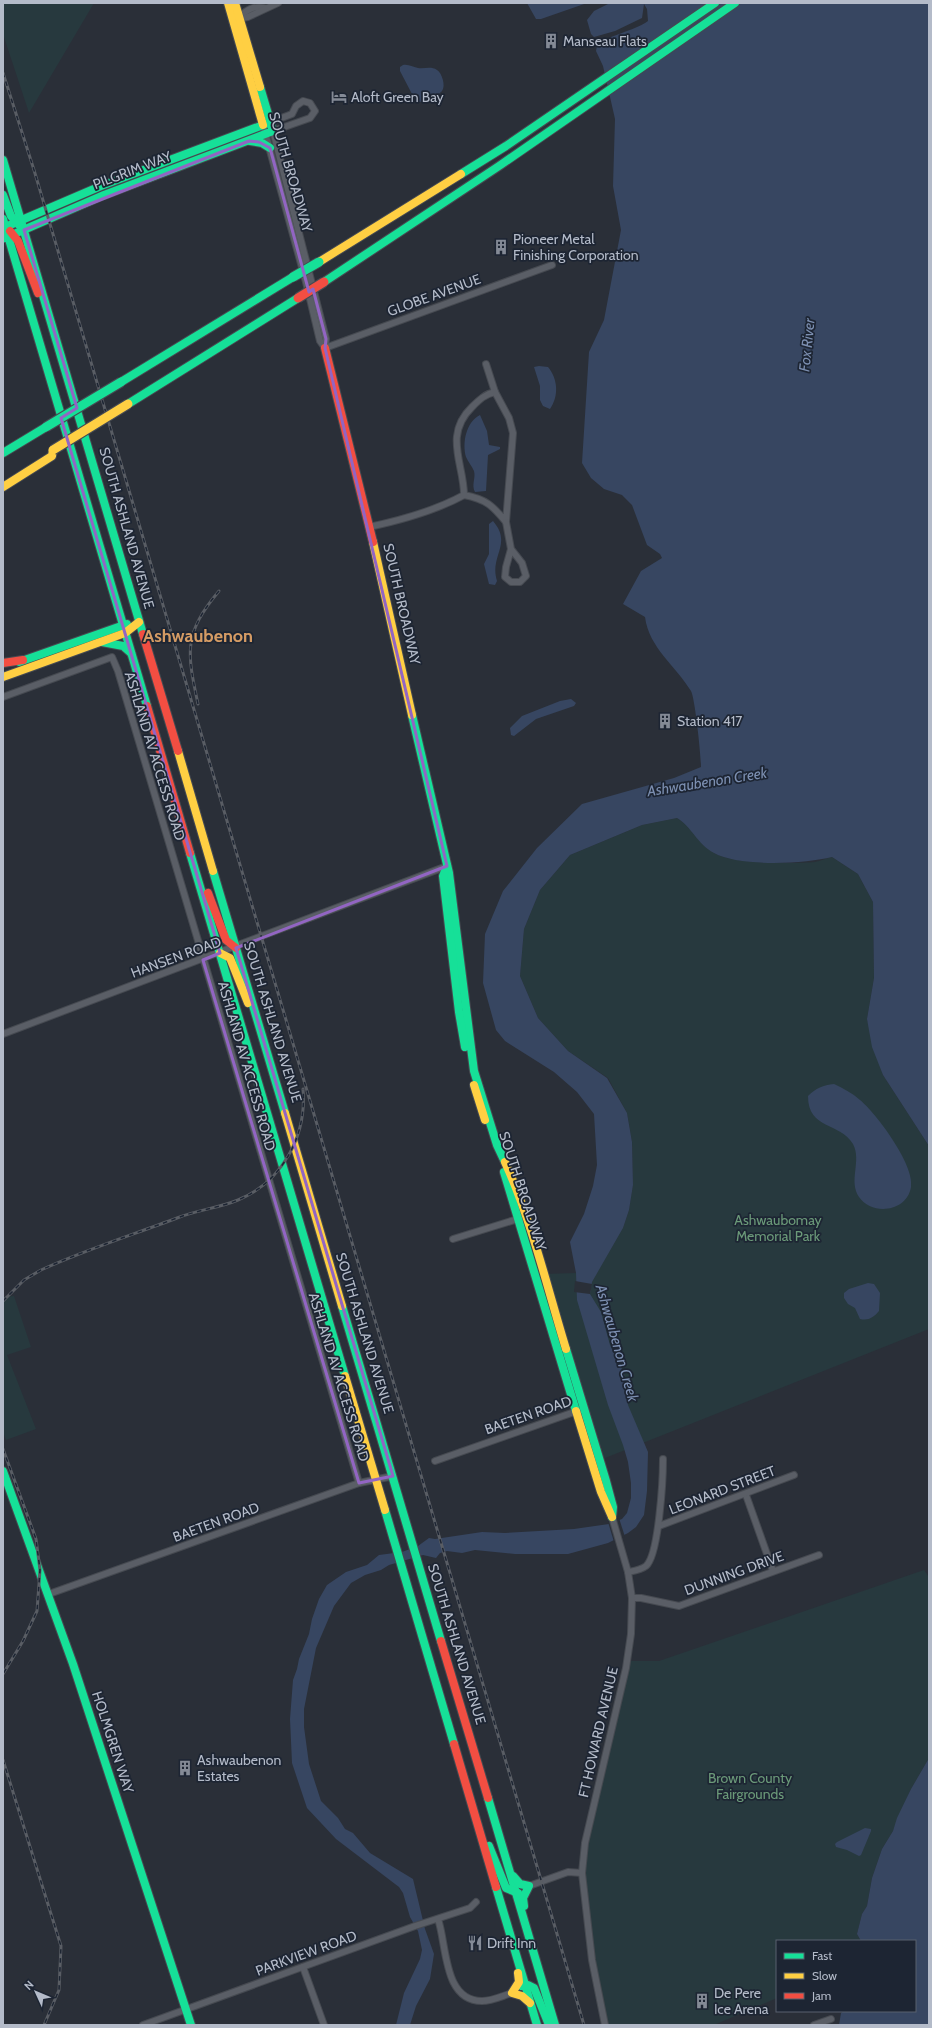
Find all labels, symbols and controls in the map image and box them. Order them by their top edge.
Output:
building icon: Manseau Flats [542,32,560,50]
place label: Manseau Flats [563,32,647,50]
hotel icon: Aloft Green Bay [330,88,348,106]
place label: Aloft Green Bay [351,88,444,106]
street label: SOUTH BROADWAY [265,110,317,235]
street label: PILGRIM WAY [90,146,175,193]
place label: Pioneer Metal Finishing Corporation [513,230,639,264]
building icon: Pioneer Metal Finishing Corporation [492,238,510,256]
street label: GLOBE AVENUE [385,270,483,320]
water label: Fox River [795,316,819,373]
street label: SOUTH ASHLAND AVENUE [95,445,159,611]
street label: SOUTH BROADWAY [379,542,425,668]
district label: Ashwaubenon [143,625,253,647]
street label: ASHLAND AV ACCESS ROAD [121,669,189,843]
building icon: Station 417 [656,712,674,730]
place label: Station 417 [677,712,742,730]
water label: Ashwaubenon Creek [645,764,769,801]
street label: HANSEN ROAD [128,932,224,982]
street label: SOUTH ASHLAND AVENUE [240,939,306,1105]
street label: ASHLAND AV ACCESS ROAD [214,979,280,1153]
street label: SOUTH BROADWAY [495,1129,551,1254]
park label: Ashwaubomay Memorial Park [734,1211,822,1245]
street label: SOUTH ASHLAND AVENUE [332,1250,398,1416]
water label: Ashwaubenon Creek [591,1281,642,1404]
street label: ASHLAND AV ACCESS ROAD [305,1290,373,1464]
street label: BAETEN ROAD [482,1392,574,1438]
street label: LEONARD STREET [666,1461,778,1519]
street label: BAETEN ROAD [170,1498,262,1546]
street label: DUNNING DRIVE [682,1547,786,1599]
street label: SOUTH ASHLAND AVENUE [424,1561,490,1727]
street label: FT HOWARD AVENUE [574,1665,622,1799]
street label: HOLMGREN WAY [88,1689,138,1796]
place label: Ashwaubenon Estates [197,1751,282,1785]
building icon: Ashwaubenon Estates [176,1759,194,1777]
park label: Brown County Fairgrounds [708,1769,792,1803]
street label: PARKVIEW ROAD [253,1926,359,1980]
restaurant icon: Drift Inn [466,1934,484,1952]
place label: Drift Inn [487,1934,536,1952]
legend [776,1940,916,2012]
text: Fast [812,1948,832,1963]
text: Slow [812,1968,837,1983]
north arrow [16,1972,56,2012]
text: N [21,1977,37,1993]
place label: De Pere Ice Arena [714,1984,769,2018]
text: Jam [811,1988,831,2003]
building icon: De Pere Ice Arena [693,1992,711,2010]

